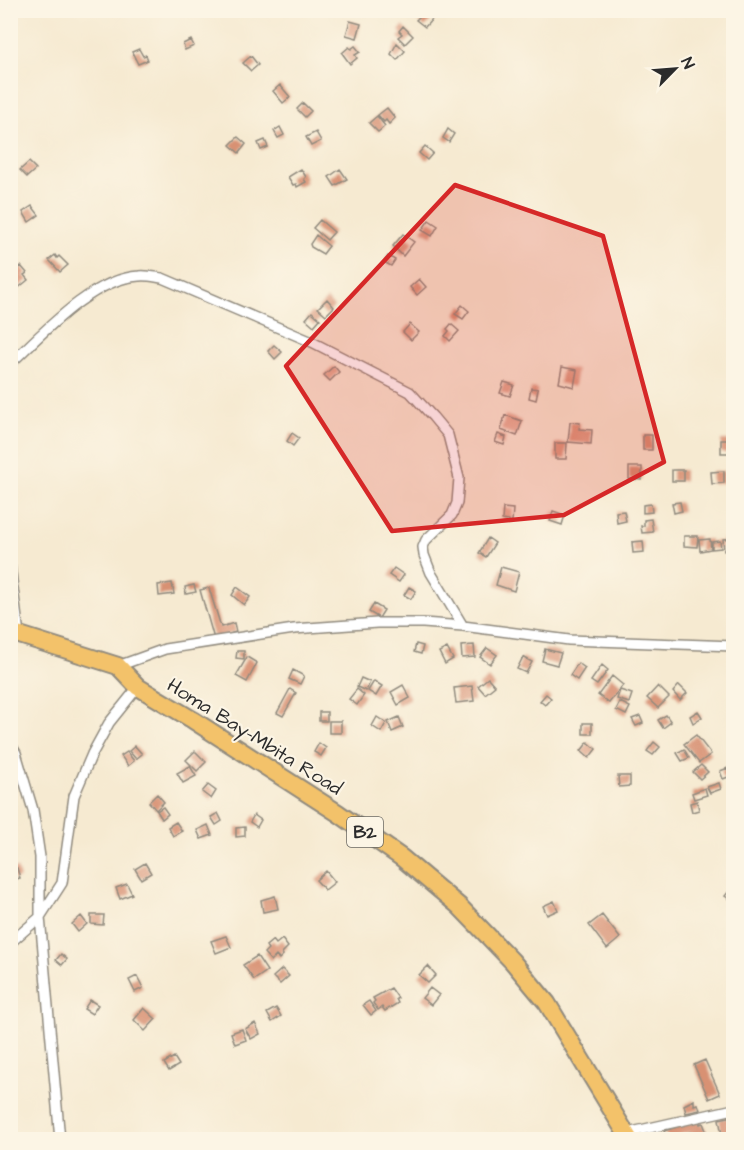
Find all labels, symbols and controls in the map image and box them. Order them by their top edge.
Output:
north arrow [645,39,705,99]
text: N [676,54,700,72]
street label: Homa Bay-Mbita Road [161,672,347,803]
road number: B2 [347,817,383,847]

